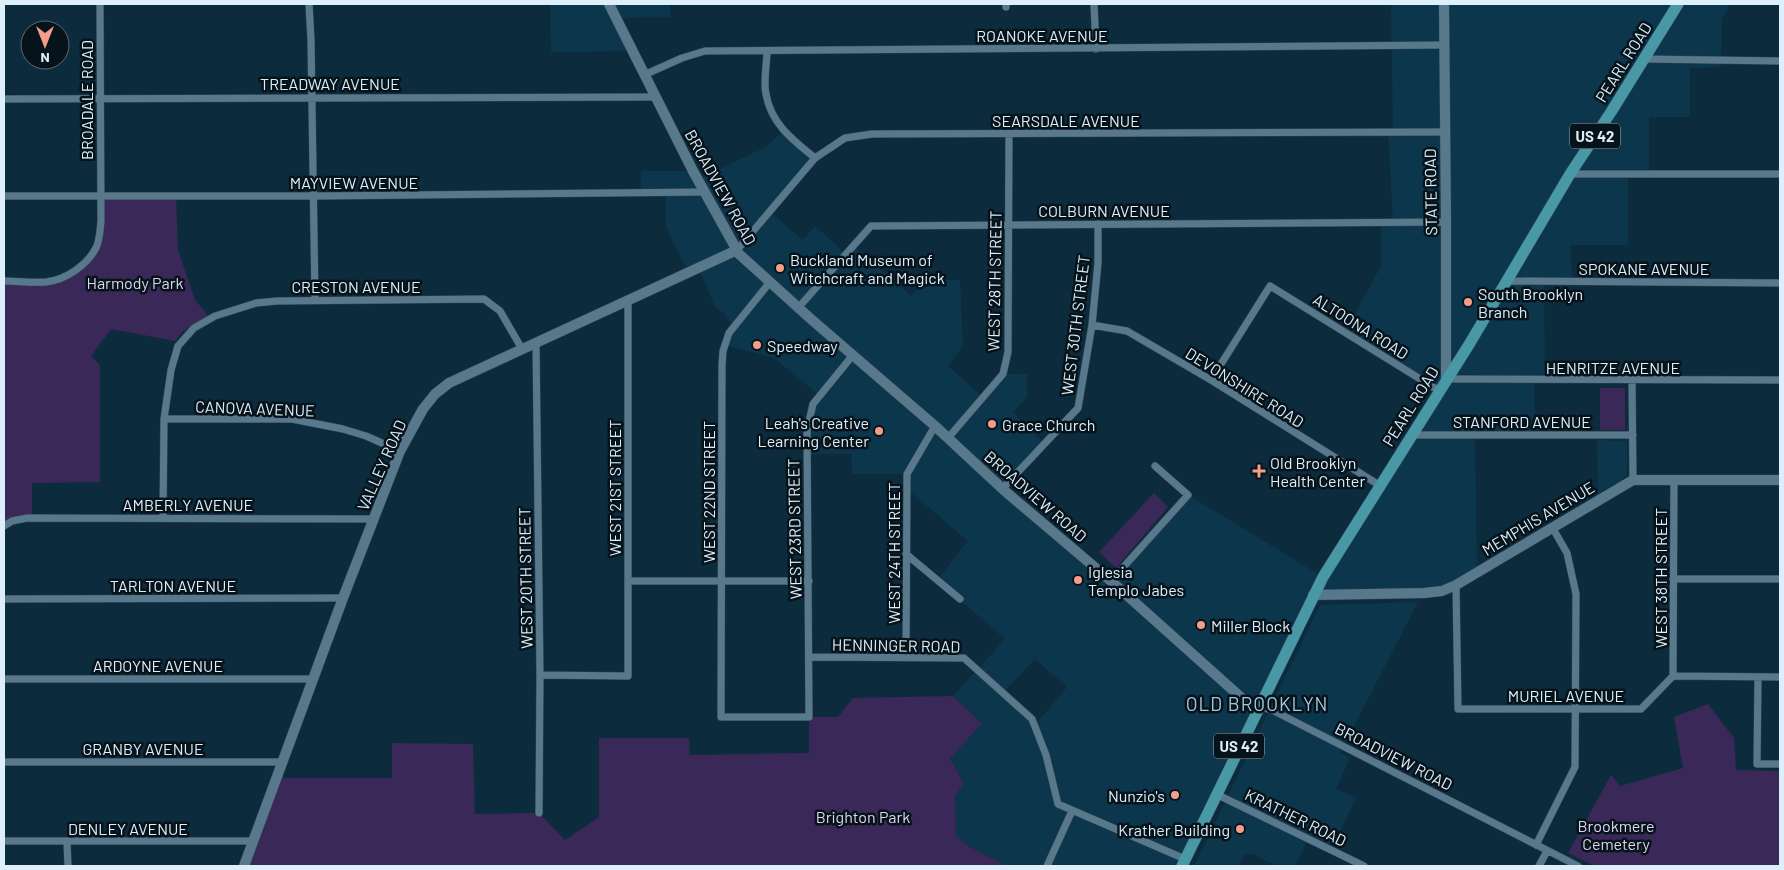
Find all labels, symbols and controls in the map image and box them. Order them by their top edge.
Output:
street label: PEARL ROAD [1591,19,1655,105]
north arrow [20,20,70,70]
street label: ROANOKE AVENUE [976,26,1108,45]
street label: BROADALE ROAD [77,40,96,160]
text: N [40,50,50,67]
street label: TREADWAY AVENUE [260,74,400,93]
street label: SEARSDALE AVENUE [992,111,1140,130]
road number: US 42 [1570,124,1620,148]
street label: BROADVIEW ROAD [681,126,761,248]
street label: STATE ROAD [1420,148,1440,236]
street label: MAYVIEW AVENUE [290,173,418,192]
street label: COLBURN AVENUE [1038,201,1170,220]
street label: WEST 28TH STREET [983,210,1005,352]
place label: Buckland Museum of Witchcraft and Magick [790,250,945,287]
street label: WEST 30TH STREET [1057,254,1093,396]
street label: SPOKANE AVENUE [1579,259,1709,278]
marker: Buckland Museum of Witchcraft and Magick [774,262,786,274]
park label: Harmody Park [86,273,184,292]
street label: CRESTON AVENUE [291,277,421,296]
place label: South Brooklyn Branch [1478,284,1583,321]
street label: ALTOONA ROAD [1310,289,1412,363]
marker: South Brooklyn Branch [1462,296,1474,308]
place label: Speedway [767,336,838,355]
marker: Speedway [751,339,763,351]
street label: DEVONSHIRE ROAD [1182,343,1308,431]
street label: HENRITZE AVENUE [1546,358,1680,377]
street label: PEARL ROAD [1378,363,1442,449]
street label: CANOVA AVENUE [195,396,315,420]
street label: STANFORD AVENUE [1453,412,1591,431]
place label: Leah's Creative Learning Center [758,413,869,450]
place label: Grace Church [1002,415,1095,434]
street label: VALLEY ROAD [353,417,409,513]
marker: Grace Church [986,418,998,430]
street label: WEST 21ST STREET [605,420,624,556]
street label: WEST 22ND STREET [699,421,718,563]
marker: Leah's Creative Learning Center [873,425,885,437]
street label: BROADVIEW ROAD [981,446,1091,546]
place label: Old Brooklyn Health Center [1270,453,1365,490]
street label: WEST 23RD STREET [783,458,805,600]
marker: Old Brooklyn Health Center [1252,464,1266,478]
street label: MEMPHIS AVENUE [1478,477,1598,559]
street label: WEST 24TH STREET [884,482,903,624]
street label: AMBERLY AVENUE [123,495,253,514]
street label: WEST 20TH STREET [514,507,536,649]
street label: WEST 38TH STREET [1651,508,1670,648]
place label: Iglesia Templo Jabes [1088,562,1184,599]
marker: Iglesia Templo Jabes [1072,574,1084,586]
street label: TARLTON AVENUE [110,576,236,595]
place label: Miller Block [1211,616,1290,635]
marker: Miller Block [1195,619,1207,631]
street label: HENNINGER ROAD [832,634,960,656]
street label: ARDOYNE AVENUE [93,656,223,675]
street label: MURIEL AVENUE [1508,686,1624,705]
district label: OLD BROOKLYN [1186,692,1328,715]
street label: BROADVIEW ROAD [1332,718,1456,794]
road number: US 42 [1214,734,1264,758]
street label: GRANBY AVENUE [82,739,204,758]
street label: KRATHER ROAD [1242,784,1350,850]
place label: Nunzio's [1108,786,1165,805]
marker: Nunzio's [1169,789,1181,801]
park label: Brighton Park [816,807,910,826]
park label: Brookmere Cemetery [1577,816,1655,853]
street label: DENLEY AVENUE [68,819,188,838]
place label: Krather Building [1118,820,1230,839]
marker: Krather Building [1234,823,1246,835]

